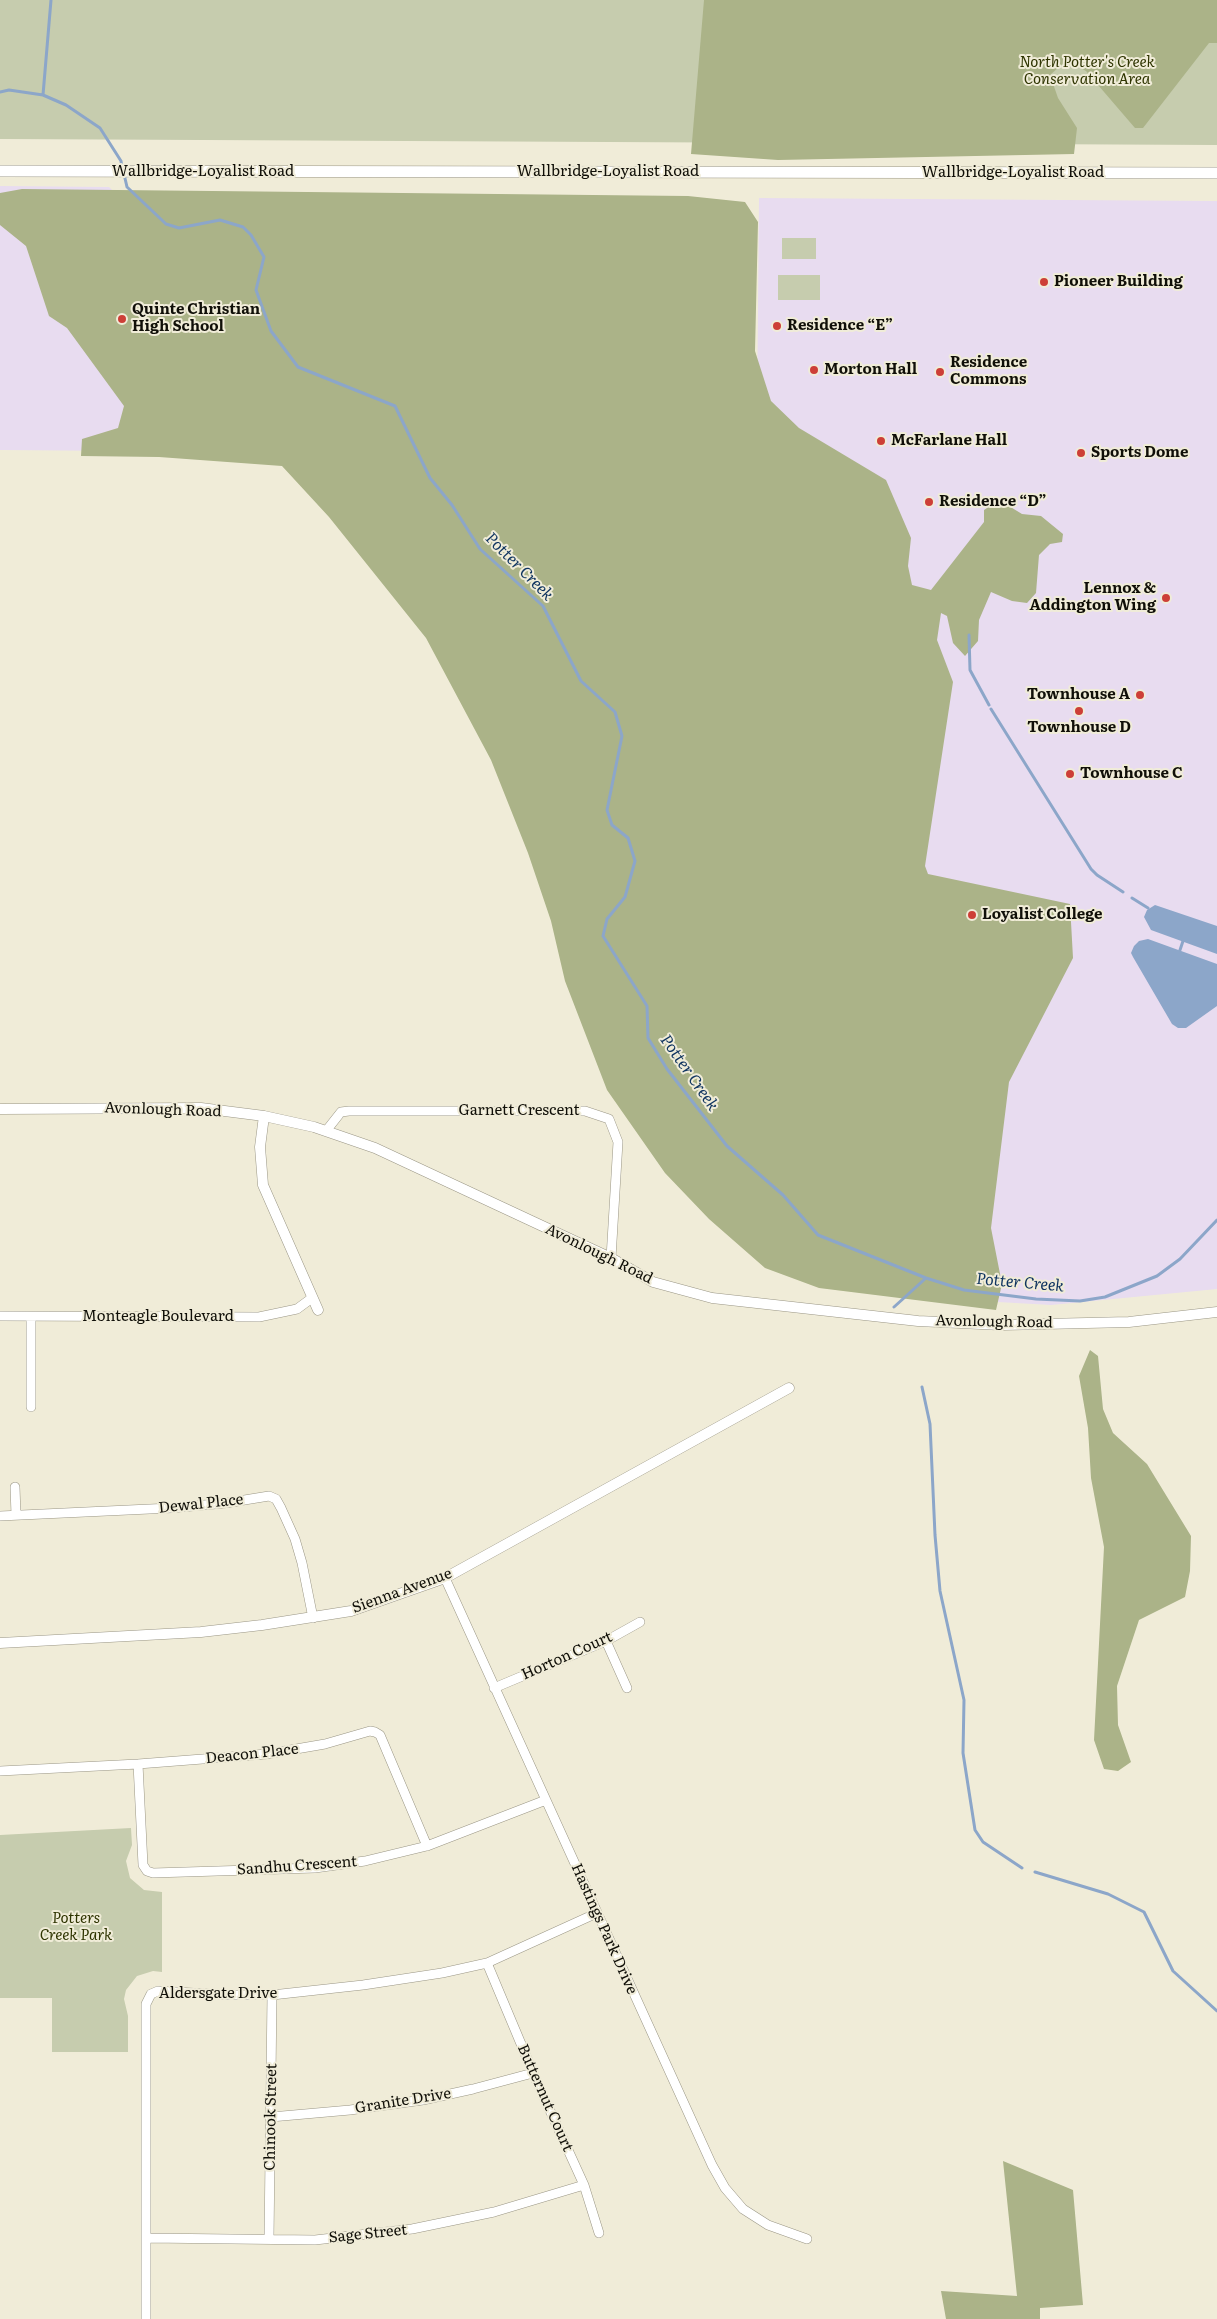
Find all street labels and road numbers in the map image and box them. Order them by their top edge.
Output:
street label: Wallbridge-Loyalist Road [112,163,294,181]
street label: Wallbridge-Loyalist Road [517,163,699,181]
street label: Wallbridge-Loyalist Road [922,164,1104,182]
street label: Avonlough Road [104,1099,222,1121]
street label: Garnett Crescent [458,1102,580,1120]
street label: Avonlough Road [542,1220,656,1288]
street label: Monteagle Boulevard [82,1308,234,1326]
street label: Avonlough Road [935,1312,1053,1332]
street label: Dewal Place [158,1491,244,1517]
street label: Sienna Avenue [350,1565,454,1617]
street label: Horton Court [519,1628,615,1684]
street label: Deacon Place [205,1740,299,1768]
street label: Sandhu Crescent [236,1853,358,1879]
street label: Hastings Park Drive [567,1861,641,1997]
street label: Aldersgate Drive [159,1985,277,2003]
street label: Butternut Court [513,2042,577,2154]
street label: Chinook Street [261,2063,281,2171]
street label: Granite Drive [354,2085,452,2117]
street label: Sage Street [328,2221,408,2247]

